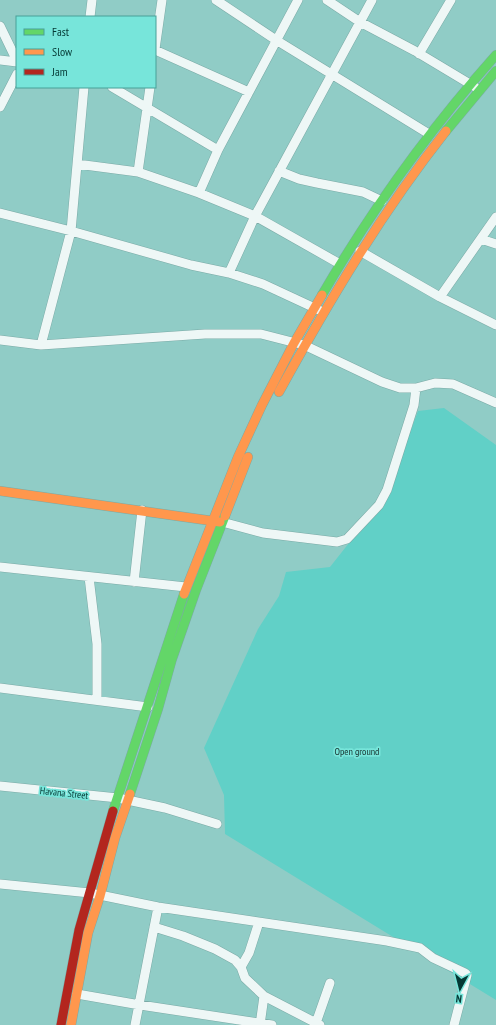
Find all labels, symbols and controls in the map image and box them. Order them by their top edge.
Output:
legend [16,16,156,88]
text: Fast [52,24,70,39]
text: Slow [52,44,73,59]
text: Jam [51,64,68,79]
park label: Open ground [335,745,379,758]
street label: Havana Street [39,784,89,802]
north arrow [440,969,480,1009]
text: N [455,992,463,1006]

